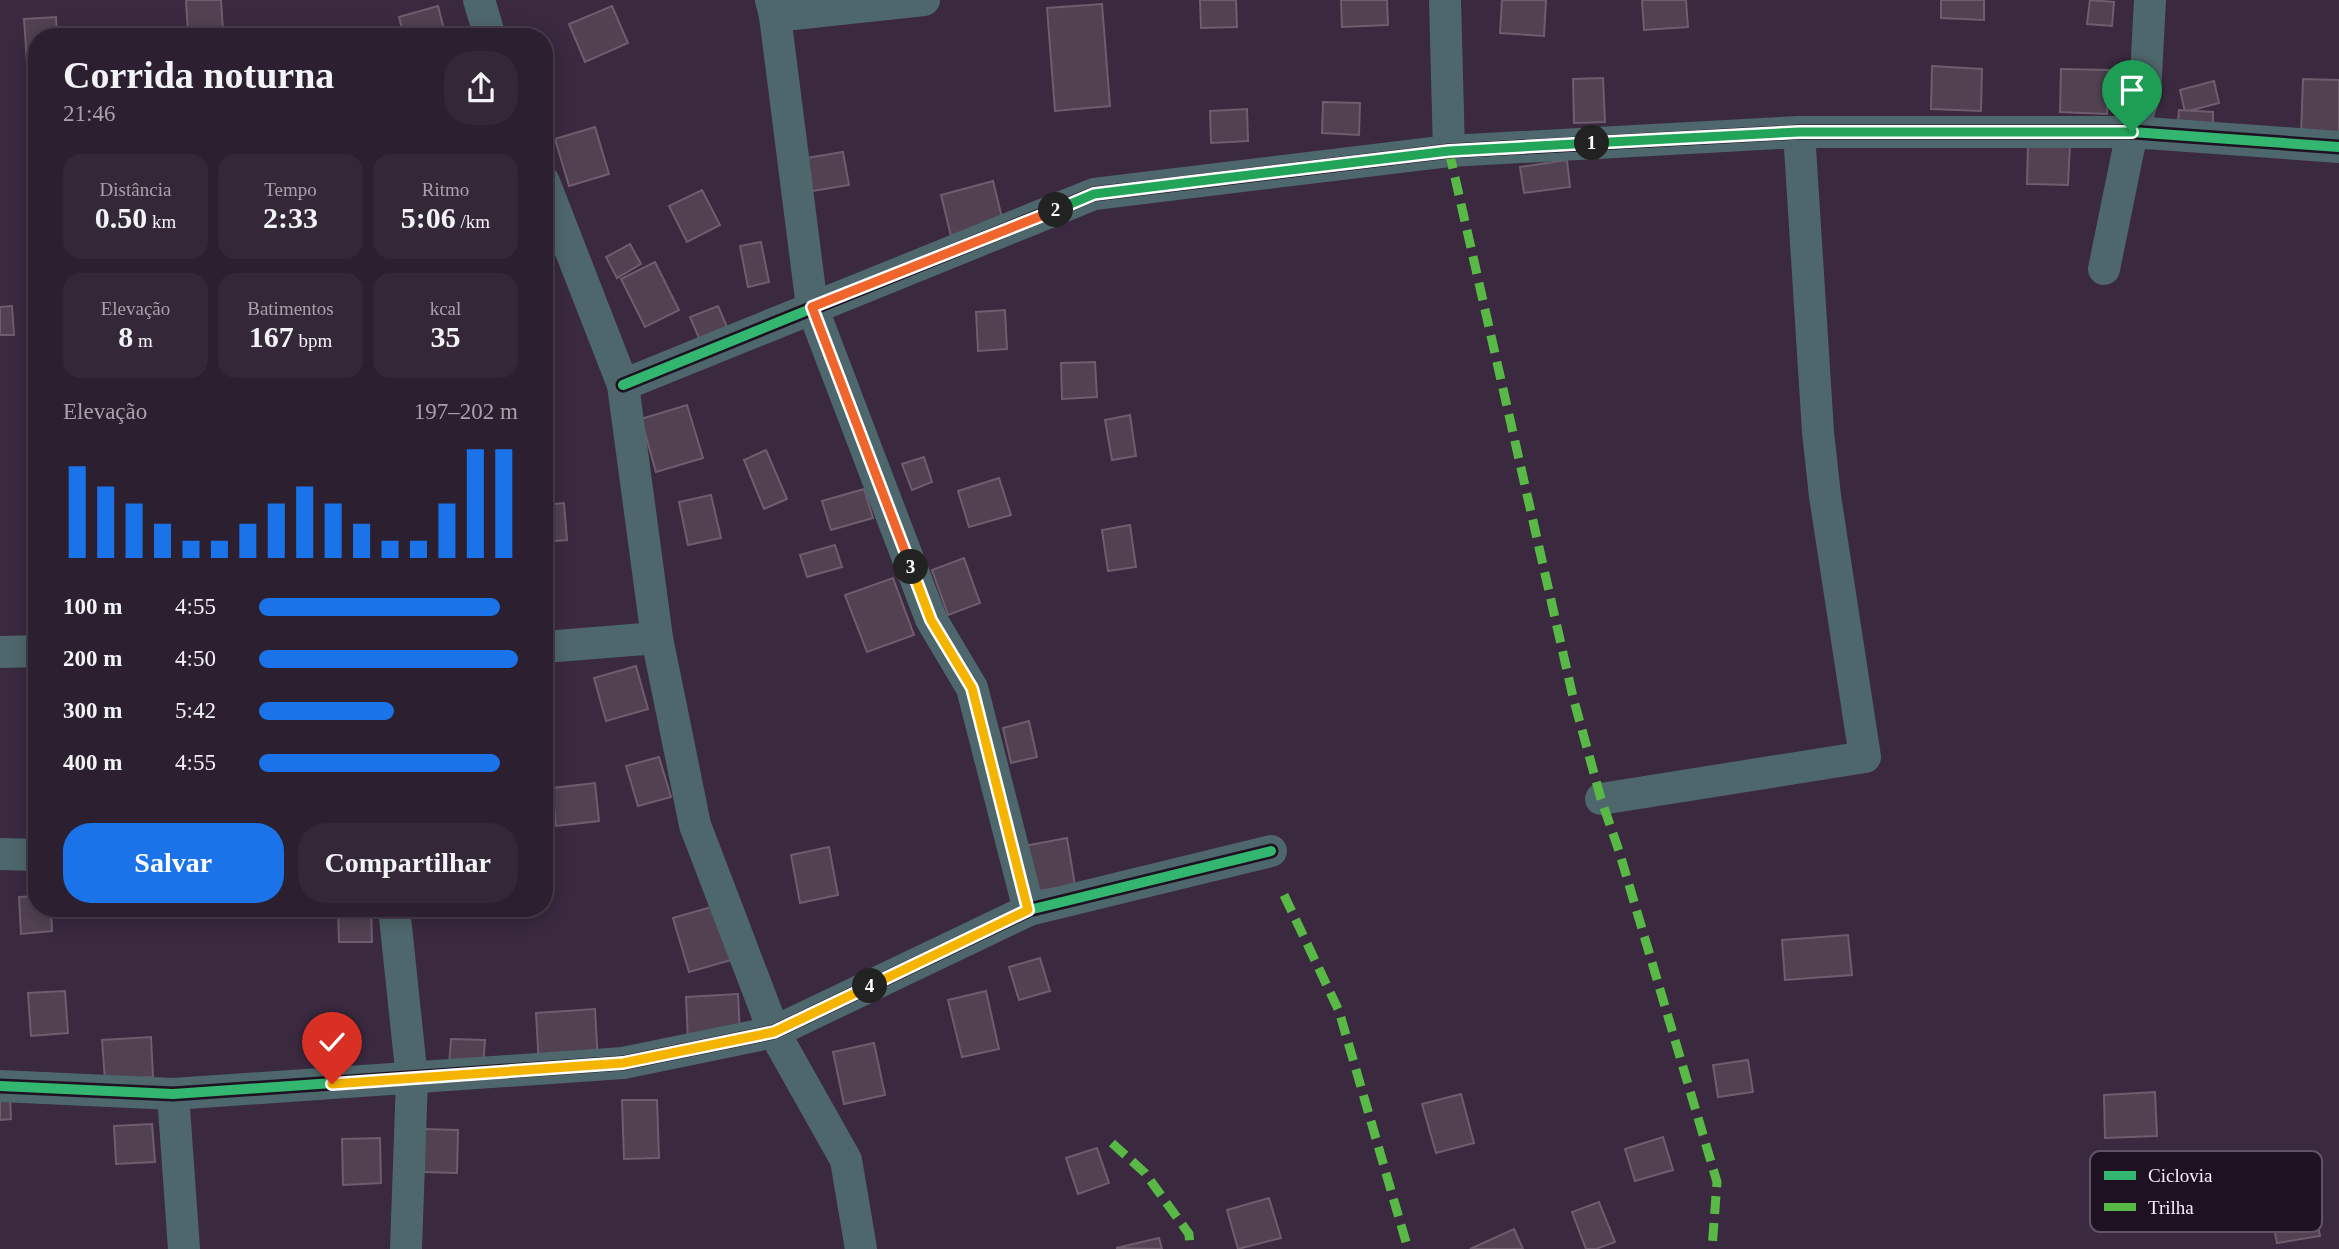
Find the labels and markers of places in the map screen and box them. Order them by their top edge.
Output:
pin [2102,60,2162,132]
pin: 1 [1574,125,1610,160]
pin: 2 [1038,192,1074,228]
pin: 3 [894,550,928,584]
pin: 4 [852,968,888,1004]
pin [302,1012,362,1084]

